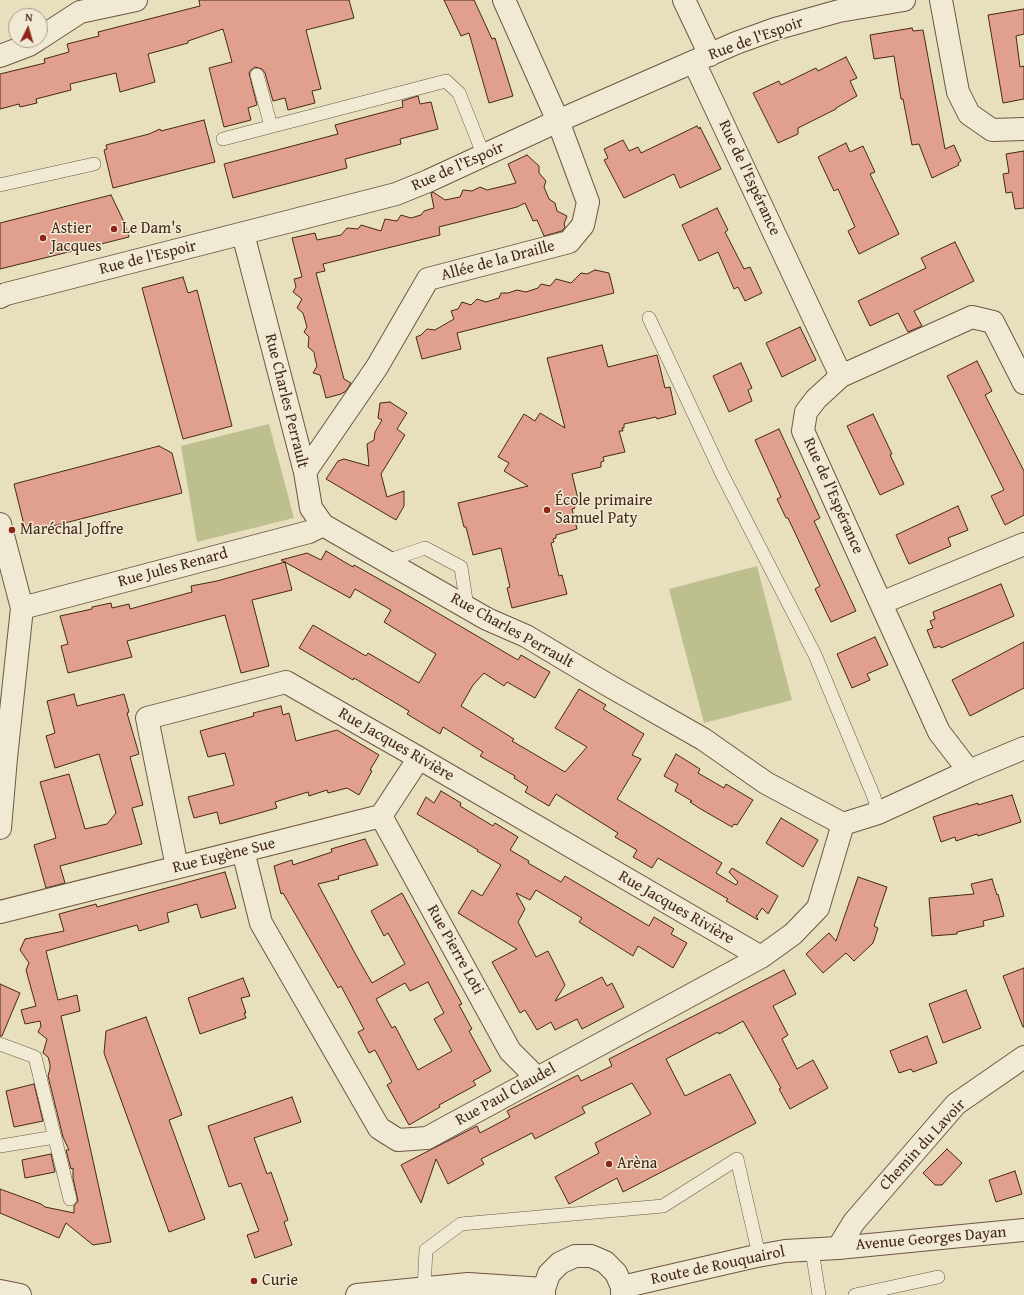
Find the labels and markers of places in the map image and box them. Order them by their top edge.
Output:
place label: Astier Jacques [51,219,102,257]
place label: Le Dam's [122,219,182,239]
marker: Le Dam's [109,224,119,234]
marker: Astier Jacques [38,233,48,243]
place label: École primaire Samuel Paty [555,491,653,529]
marker: École primaire Samuel Paty [542,505,552,515]
place label: Maréchal Joffre [20,520,124,540]
marker: Maréchal Joffre [7,525,17,535]
place label: Arèna [617,1154,657,1174]
marker: Arèna [604,1159,614,1169]
place label: Curie [262,1271,298,1291]
marker: Curie [249,1276,259,1286]

